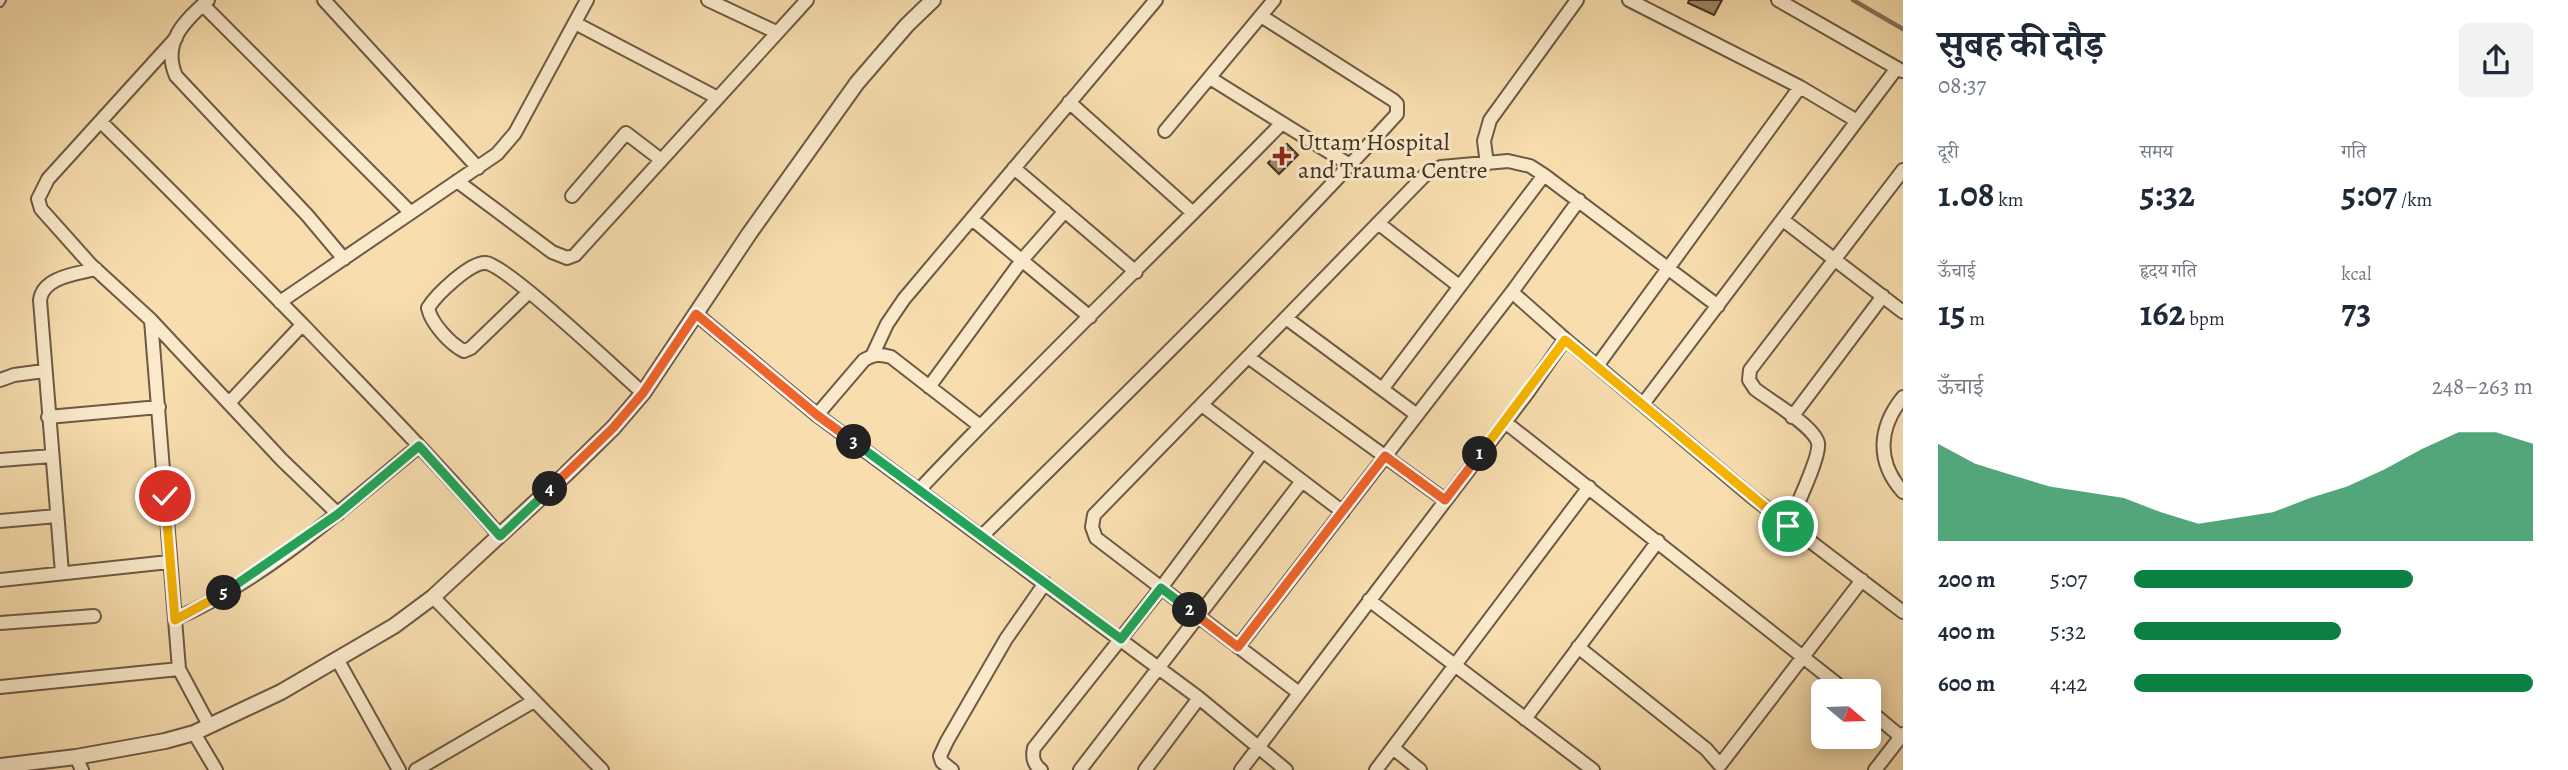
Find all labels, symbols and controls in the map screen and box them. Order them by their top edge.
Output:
text: सुबह की दौड़ [1938,18,2104,70]
button: share [2459,23,2533,97]
text: 08:37 [1938,70,1986,101]
place label: Uttam Hospital and Trauma Centre [1298,126,1487,186]
text: दूरी [1938,139,1959,165]
text: समय [2140,139,2173,165]
text: गति [2341,139,2366,165]
marker: Uttam Hospital and Trauma Centre [1272,146,1292,166]
text: 1.08 [1938,170,1995,218]
text: 5:32 [2140,170,2195,218]
text: 5:07 [2341,170,2397,218]
text: km [1995,187,2024,213]
text: /km [2397,187,2432,213]
text: ऊँचाई [1938,258,1975,284]
text: हृदय गति [2140,258,2197,284]
text: kcal [2341,261,2372,287]
text: 73 [2341,287,2371,335]
text: 15 [1938,289,1965,337]
text: 162 [2140,289,2185,337]
text: m [1965,306,1985,332]
text: bpm [2185,306,2225,332]
text: ऊँचाई [1938,371,1983,402]
text: 248–263 m [2432,371,2533,402]
pin: 3 [836,424,872,460]
text: 3 [849,428,858,454]
pin: 1 [1462,436,1498,472]
text: 1 [1476,440,1483,466]
pin [135,466,195,526]
pin: 4 [532,472,568,506]
text: 4 [545,475,554,501]
icon: check [146,477,184,515]
pin [1758,496,1818,556]
icon: arrive [1769,507,1807,545]
text: 200 m [1938,564,1996,595]
text: 5:07 [2050,564,2087,595]
pin: 5 [206,576,242,610]
text: 5 [219,579,228,605]
pin: 2 [1172,592,1208,628]
text: 2 [1185,596,1194,622]
text: 400 m [1938,616,1995,647]
text: 5:32 [2050,616,2086,647]
text: 600 m [1938,668,1995,699]
text: 4:42 [2050,668,2087,699]
north arrow [1811,679,1881,749]
map controls [1811,679,1881,749]

